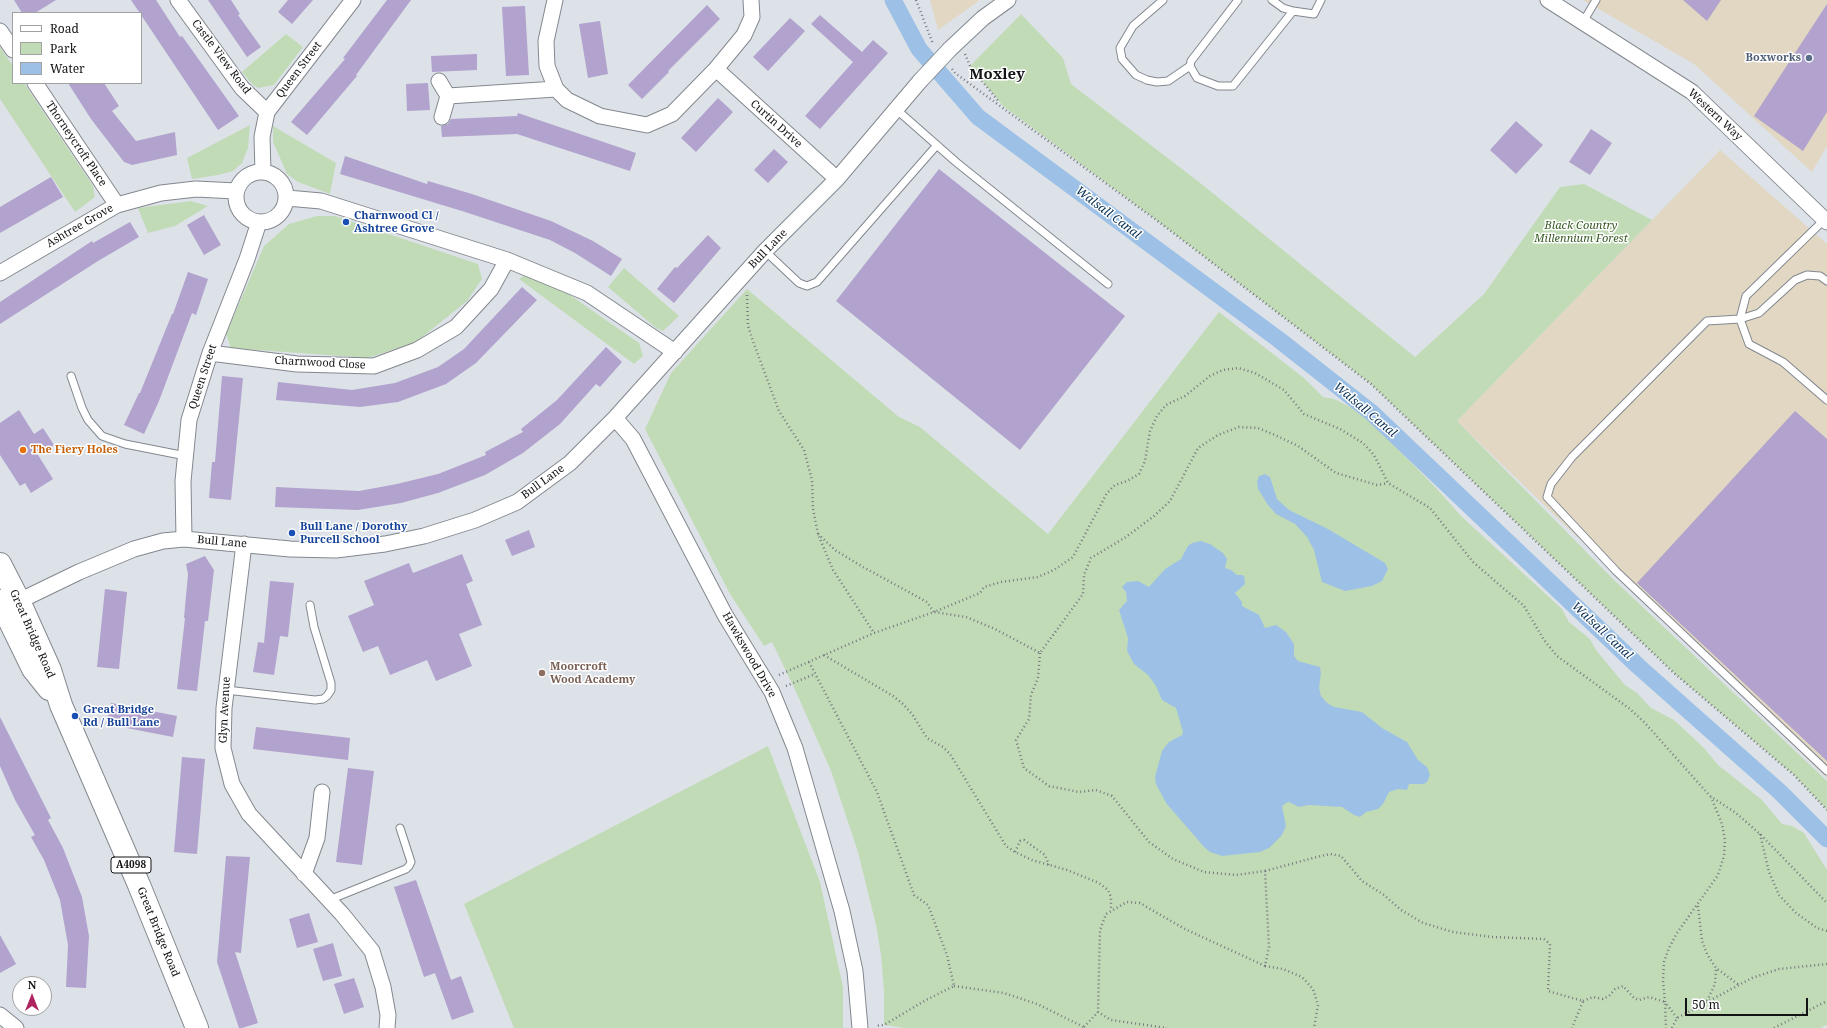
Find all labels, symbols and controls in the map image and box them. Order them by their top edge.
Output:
legend [12,12,142,84]
street label: Castle View Road [189,17,253,97]
text: Road [50,20,79,37]
street label: Queen Street [273,39,325,101]
text: Park [50,40,77,57]
place label: Boxworks [1746,51,1801,65]
marker: Boxworks [1804,53,1814,63]
text: Water [50,60,85,77]
district label: Moxley [969,66,1025,84]
street label: Western Way [1685,86,1745,144]
street label: Curtin Drive [747,97,805,151]
street label: Thorneycroft Place [43,99,109,189]
water label: Walsall Canal [1073,184,1143,242]
street label: Ashtree Grove [44,202,116,250]
place label: Charnwood Cl / Ashtree Grove [354,209,439,235]
marker: Charnwood Cl / Ashtree Grove [341,217,351,227]
park label: Black Country Millennium Forest [1534,219,1628,245]
street label: Bull Lane [746,226,790,272]
street label: Queen Street [186,343,220,411]
street label: Charnwood Close [274,354,366,372]
water label: Walsall Canal [1331,380,1399,440]
place label: The Fiery Holes [31,443,118,457]
marker: The Fiery Holes [18,445,28,455]
street label: Bull Lane [519,462,567,502]
place label: Bull Lane / Dorothy Purcell School [300,520,407,546]
marker: Bull Lane / Dorothy Purcell School [287,528,297,538]
street label: Bull Lane [197,533,247,551]
street label: Great Bridge Road [7,588,57,680]
water label: Walsall Canal [1569,599,1635,663]
street label: Hawkswood Drive [719,610,779,700]
place label: Moorcroft Wood Academy [550,660,635,686]
marker: Moorcroft Wood Academy [537,668,547,678]
street label: Glyn Avenue [217,676,233,744]
place label: Great Bridge Rd / Bull Lane [83,703,160,729]
marker: Great Bridge Rd / Bull Lane [70,711,80,721]
road number: A4098 [111,857,151,873]
street label: Great Bridge Road [134,885,182,979]
north arrow [12,976,52,1016]
text: N [28,977,36,992]
scale bar [1687,990,1810,1016]
text: 50 m [1692,996,1720,1013]

